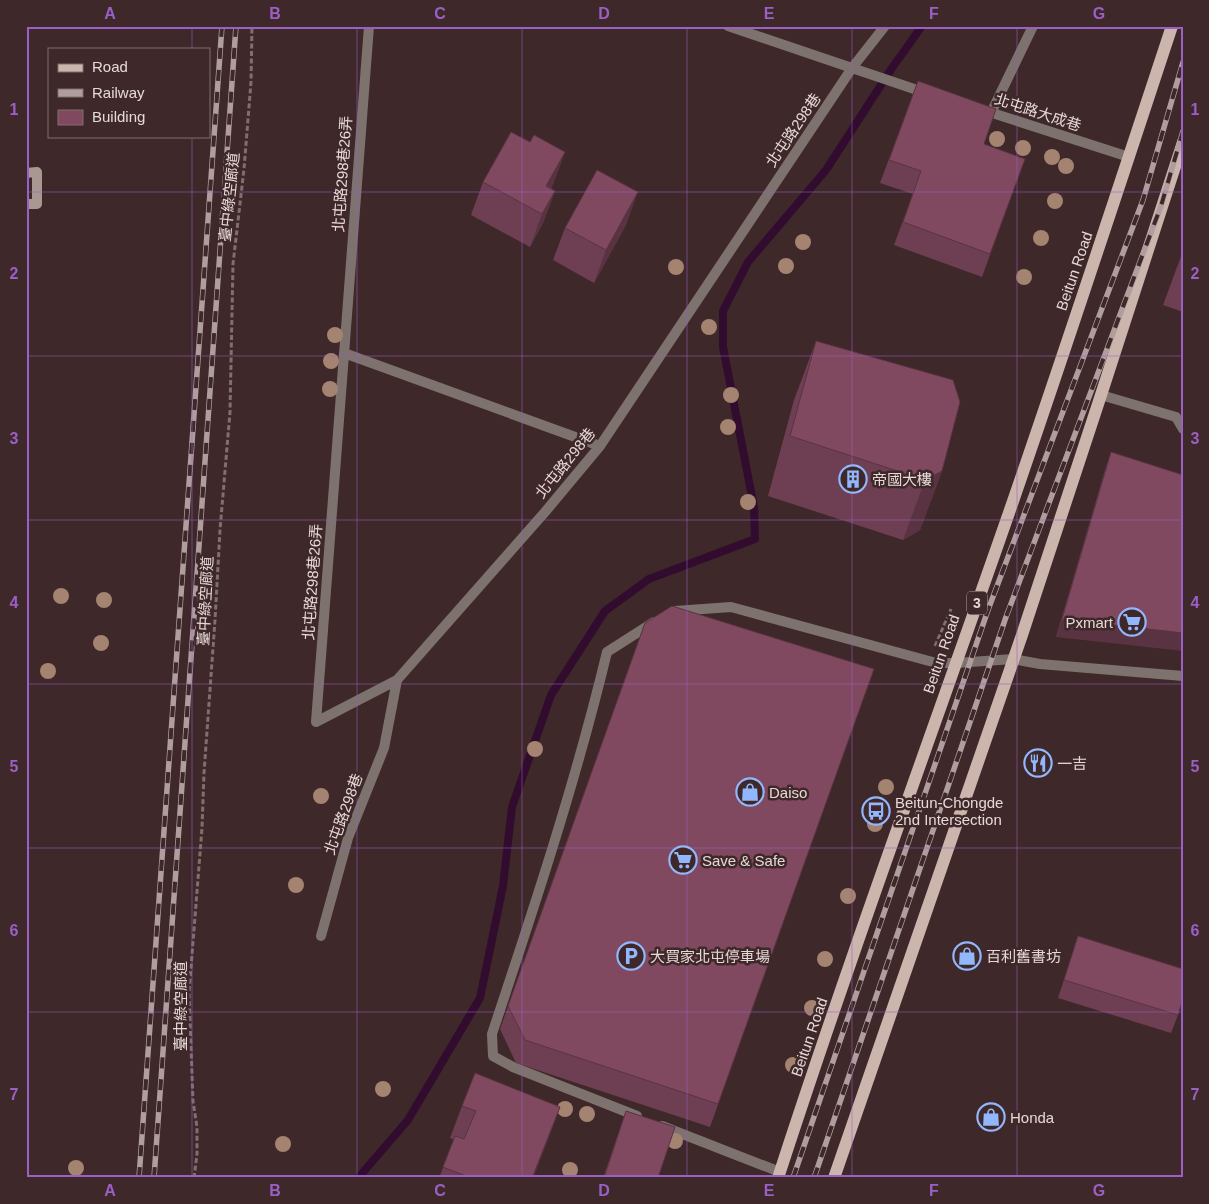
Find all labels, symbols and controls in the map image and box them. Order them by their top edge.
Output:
text: A [104,5,116,22]
text: B [269,5,281,22]
text: C [434,5,446,22]
text: D [598,5,610,22]
text: E [764,5,775,22]
text: F [929,5,939,22]
text: G [1093,5,1105,22]
legend [48,48,210,138]
text: Road [92,58,128,75]
text: Railway [92,84,145,101]
street label: 北屯路298巷 [762,90,824,170]
street label: 北屯路大成巷 [993,90,1083,134]
text: 1 [10,101,19,118]
text: 1 [1191,101,1200,118]
text: Building [92,108,145,125]
street label: 北屯路298巷26弄 [329,115,355,233]
street label: 臺中綠空廊道 [216,151,242,243]
street label: Beitun Road [1053,229,1095,313]
text: 2 [10,265,19,282]
text: 2 [1191,265,1200,282]
street label: 北屯路298巷 [532,425,598,501]
text: 3 [10,430,19,447]
text: 3 [1191,430,1200,447]
building icon: 帝國大樓 [838,464,868,494]
place label: 帝國大樓 [872,471,932,488]
street label: 北屯路298巷26弄 [299,523,325,641]
street label: 臺中綠空廊道 [194,556,216,646]
road number: 3 [967,592,987,614]
text: 4 [10,594,19,611]
text: 4 [1191,594,1200,611]
supermarket icon: Pxmart [1117,607,1147,637]
street label: Beitun Road [920,612,962,696]
place label: Pxmart [1065,614,1114,631]
restaurant icon: 一吉 [1023,748,1053,778]
place label: 一吉 [1057,755,1087,772]
text: 5 [10,758,19,775]
text: 5 [1191,758,1200,775]
street label: 北屯路298巷 [320,771,366,857]
shop icon: Daiso [735,777,765,807]
place label: Daiso [769,784,807,801]
place label: Beitun-Chongde 2nd Intersection [895,794,1003,828]
bus stop icon: Beitun-Chongde 2nd Intersection [861,796,891,826]
supermarket icon: Save & Safe [668,845,698,875]
place label: Save & Safe [702,852,785,869]
text: 6 [10,922,19,939]
text: 6 [1191,922,1200,939]
parking icon: 大買家北屯停車場 [616,941,646,971]
shop icon: 百利舊書坊 [952,941,982,971]
place label: 大買家北屯停車場 [650,948,770,965]
place label: 百利舊書坊 [986,948,1061,965]
street label: 臺中綠空廊道 [172,961,189,1051]
street label: Beitun Road [788,995,830,1079]
text: 7 [10,1086,19,1103]
text: 7 [1191,1086,1200,1103]
shop icon: Honda [976,1102,1006,1132]
place label: Honda [1010,1109,1055,1126]
text: A [104,1182,116,1199]
text: B [269,1182,281,1199]
text: C [434,1182,446,1199]
text: D [598,1182,610,1199]
text: E [764,1182,775,1199]
text: F [929,1182,939,1199]
text: G [1093,1182,1105,1199]

